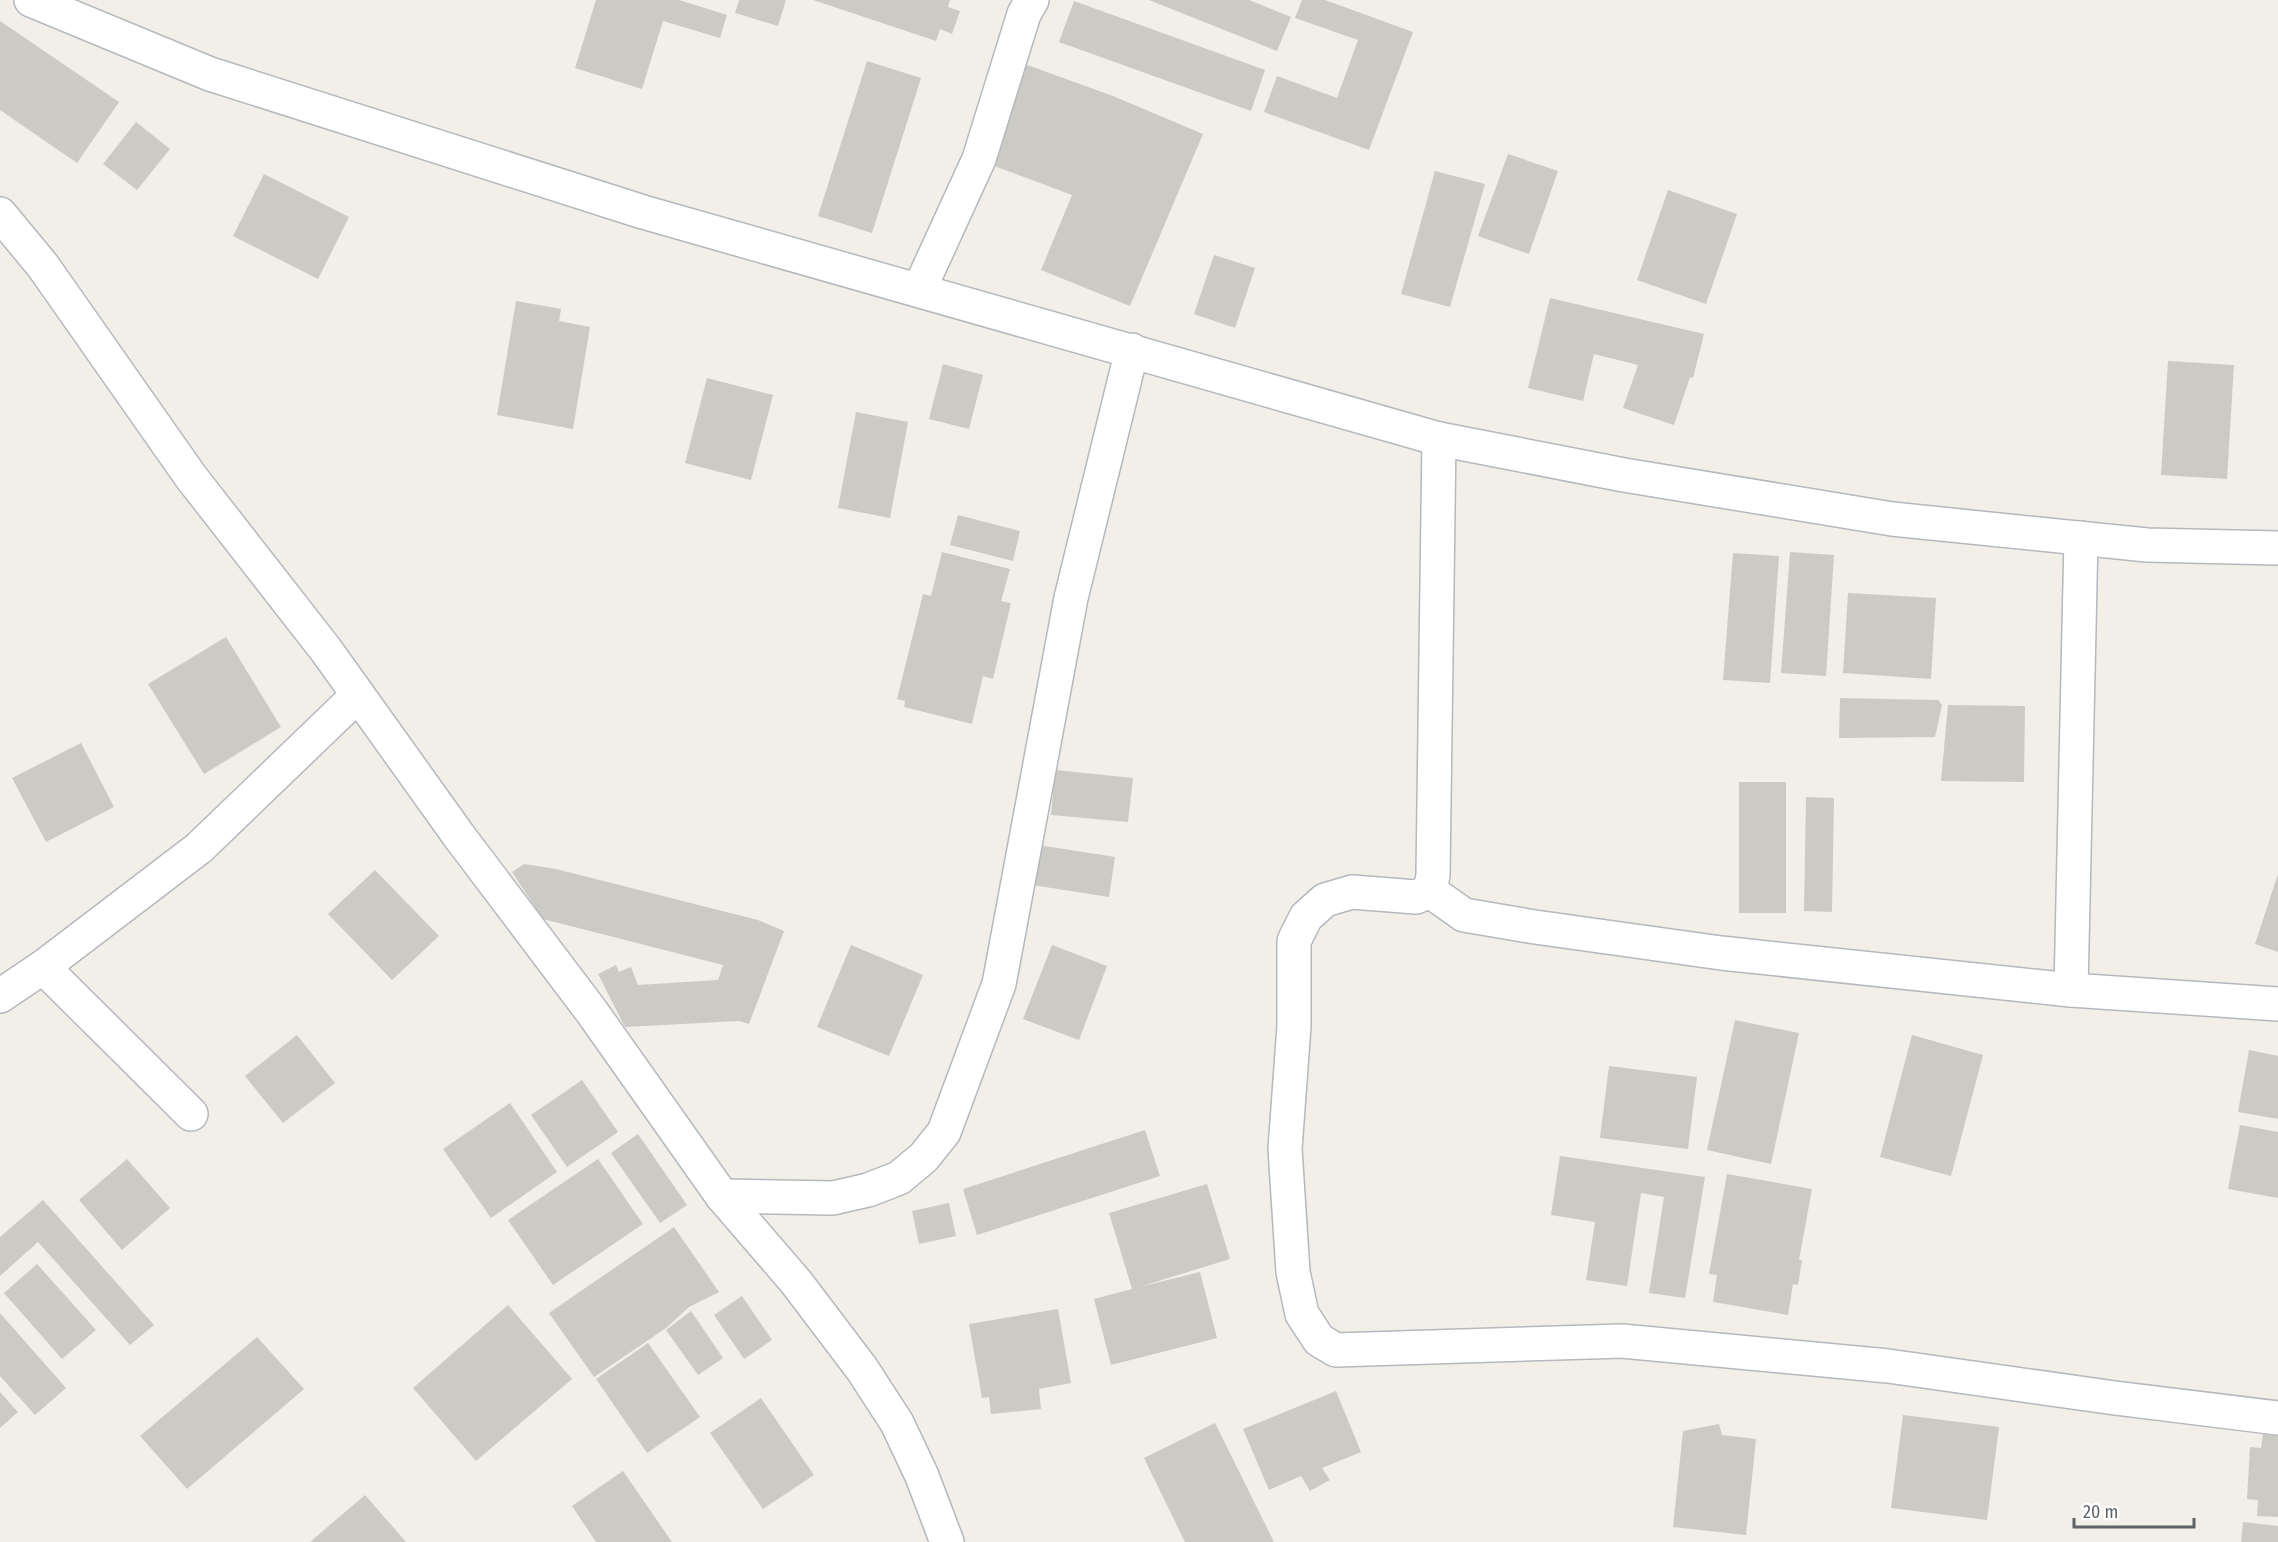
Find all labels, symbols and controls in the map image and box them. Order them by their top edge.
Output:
scale bar [2074,1491,2194,1529]
text: 20 m [2083,1501,2118,1523]

